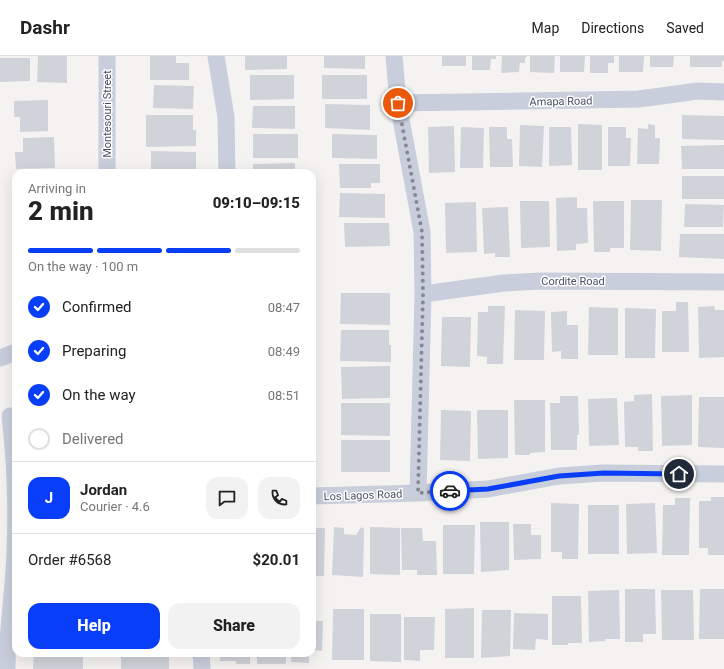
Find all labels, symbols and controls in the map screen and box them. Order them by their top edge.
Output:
text: Dashr [20,16,70,39]
text: Map [532,20,559,36]
text: Directions [581,20,644,36]
text: Saved [666,20,704,36]
street label: Montesouri Street [101,70,114,158]
pin [381,86,415,120]
icon: bag [387,92,409,114]
street label: Amapa Road [529,94,593,109]
text: Arriving in [28,181,86,196]
text: 09:10–09:15 [213,194,300,212]
text: 2 min [28,196,94,226]
text: On the way · 100 m [28,259,138,274]
street label: Cordite Road [541,275,605,288]
icon: check [28,296,50,318]
text: Confirmed [62,298,132,316]
text: 08:47 [268,300,300,315]
icon: check [28,340,50,362]
text: Preparing [62,342,126,360]
text: 08:49 [268,344,300,359]
icon: check [28,384,50,406]
text: On the way [62,386,136,404]
text: 08:51 [268,388,300,403]
text: Delivered [62,430,124,448]
pin [662,457,696,491]
icon: home [668,463,690,485]
courier [430,471,470,511]
button: chat [206,477,248,519]
button: phone [258,477,300,519]
icon: car [439,480,461,502]
text: Jordan [80,481,127,499]
street label: Los Lagos Road [324,488,403,503]
text: J [45,489,53,507]
text: Courier · 4.6 [80,499,150,514]
text: Order #6568 [28,551,111,569]
text: $20.01 [253,551,300,569]
button: Help [28,603,160,649]
button: Share [168,603,300,649]

